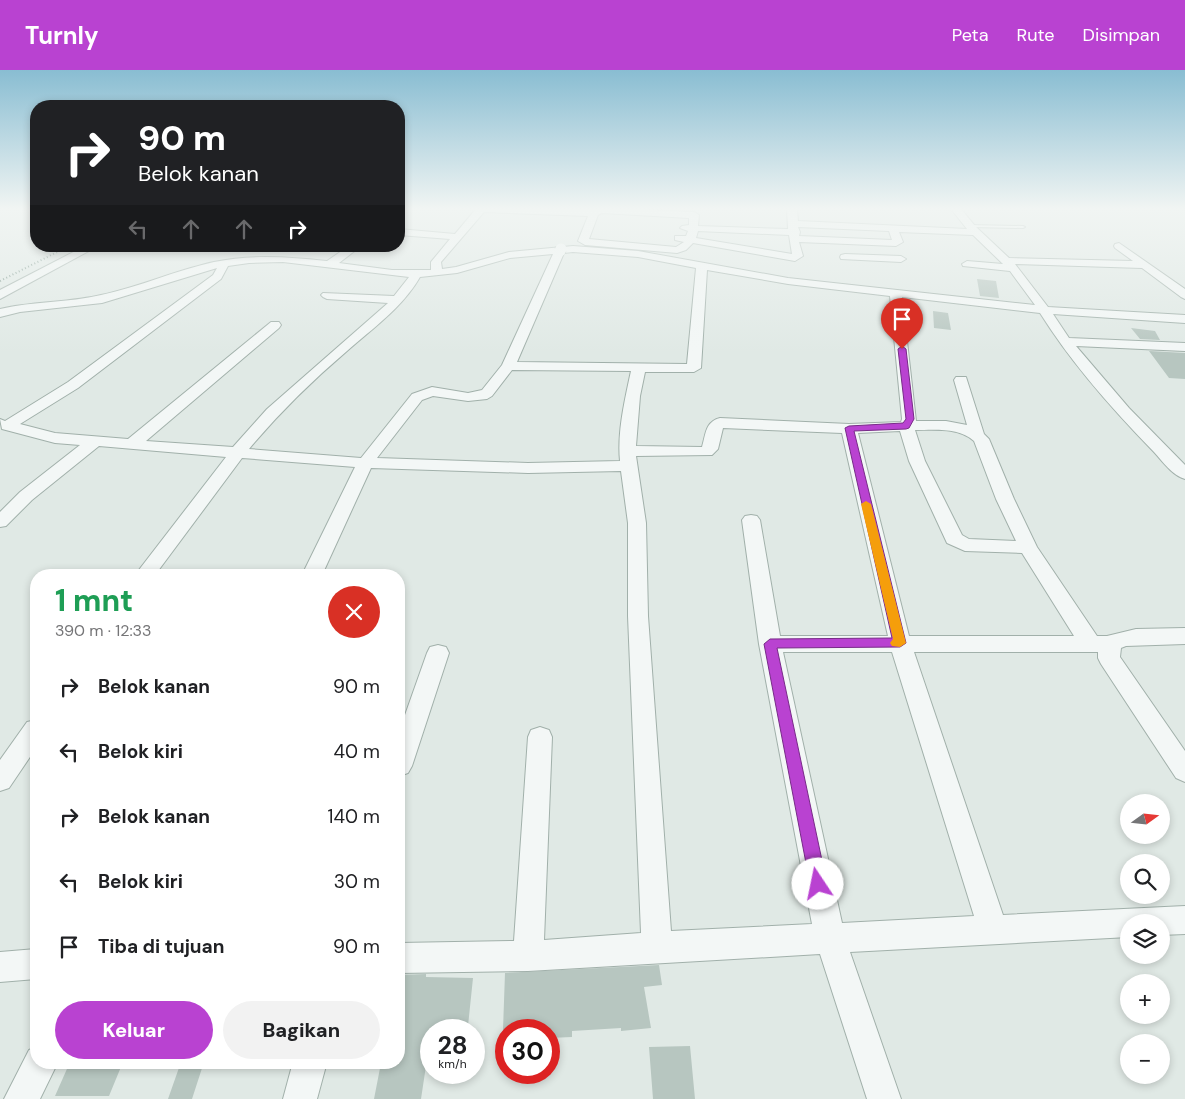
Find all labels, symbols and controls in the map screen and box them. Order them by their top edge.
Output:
text: Turnly [25,20,98,51]
text: Peta [952,23,988,47]
text: Rute [1016,23,1055,47]
text: Disimpan [1083,23,1160,47]
text: 90 m [138,115,226,161]
icon: right [55,120,120,185]
text: Belok kanan [138,159,259,188]
icon: left [124,215,152,243]
icon: ahead [177,215,205,243]
icon: ahead [230,215,258,243]
icon: right [283,215,311,243]
pin [881,298,923,349]
icon: arrive [888,305,916,333]
text: 1 mnt [55,581,133,620]
button: close [328,586,380,638]
text: 390 m · 12:33 [55,620,152,641]
icon: right [55,673,83,701]
text: Belok kanan [98,674,210,699]
text: 90 m [333,674,380,699]
icon: left [55,738,83,766]
text: Belok kiri [98,739,183,764]
text: 40 m [333,739,380,764]
north arrow [1120,794,1170,844]
map controls [1120,794,1170,1084]
icon: right [55,803,83,831]
text: Belok kanan [98,804,210,829]
text: 140 m [328,804,380,829]
button: search [1120,854,1170,904]
position arrow [791,857,843,909]
icon: left [55,868,83,896]
text: Belok kiri [98,869,183,894]
text: 30 m [334,869,380,894]
button: layers [1120,914,1170,964]
icon: arrive [55,933,83,961]
text: Tiba di tujuan [98,934,224,959]
text: 90 m [333,934,380,959]
button: + [1120,974,1170,1024]
button: Keluar [55,1001,213,1059]
button: Bagikan [223,1001,380,1059]
speed limit sign: 30 [495,1019,560,1084]
text: 28 [437,1029,468,1062]
button: − [1120,1034,1170,1084]
text: km/h [438,1056,467,1072]

